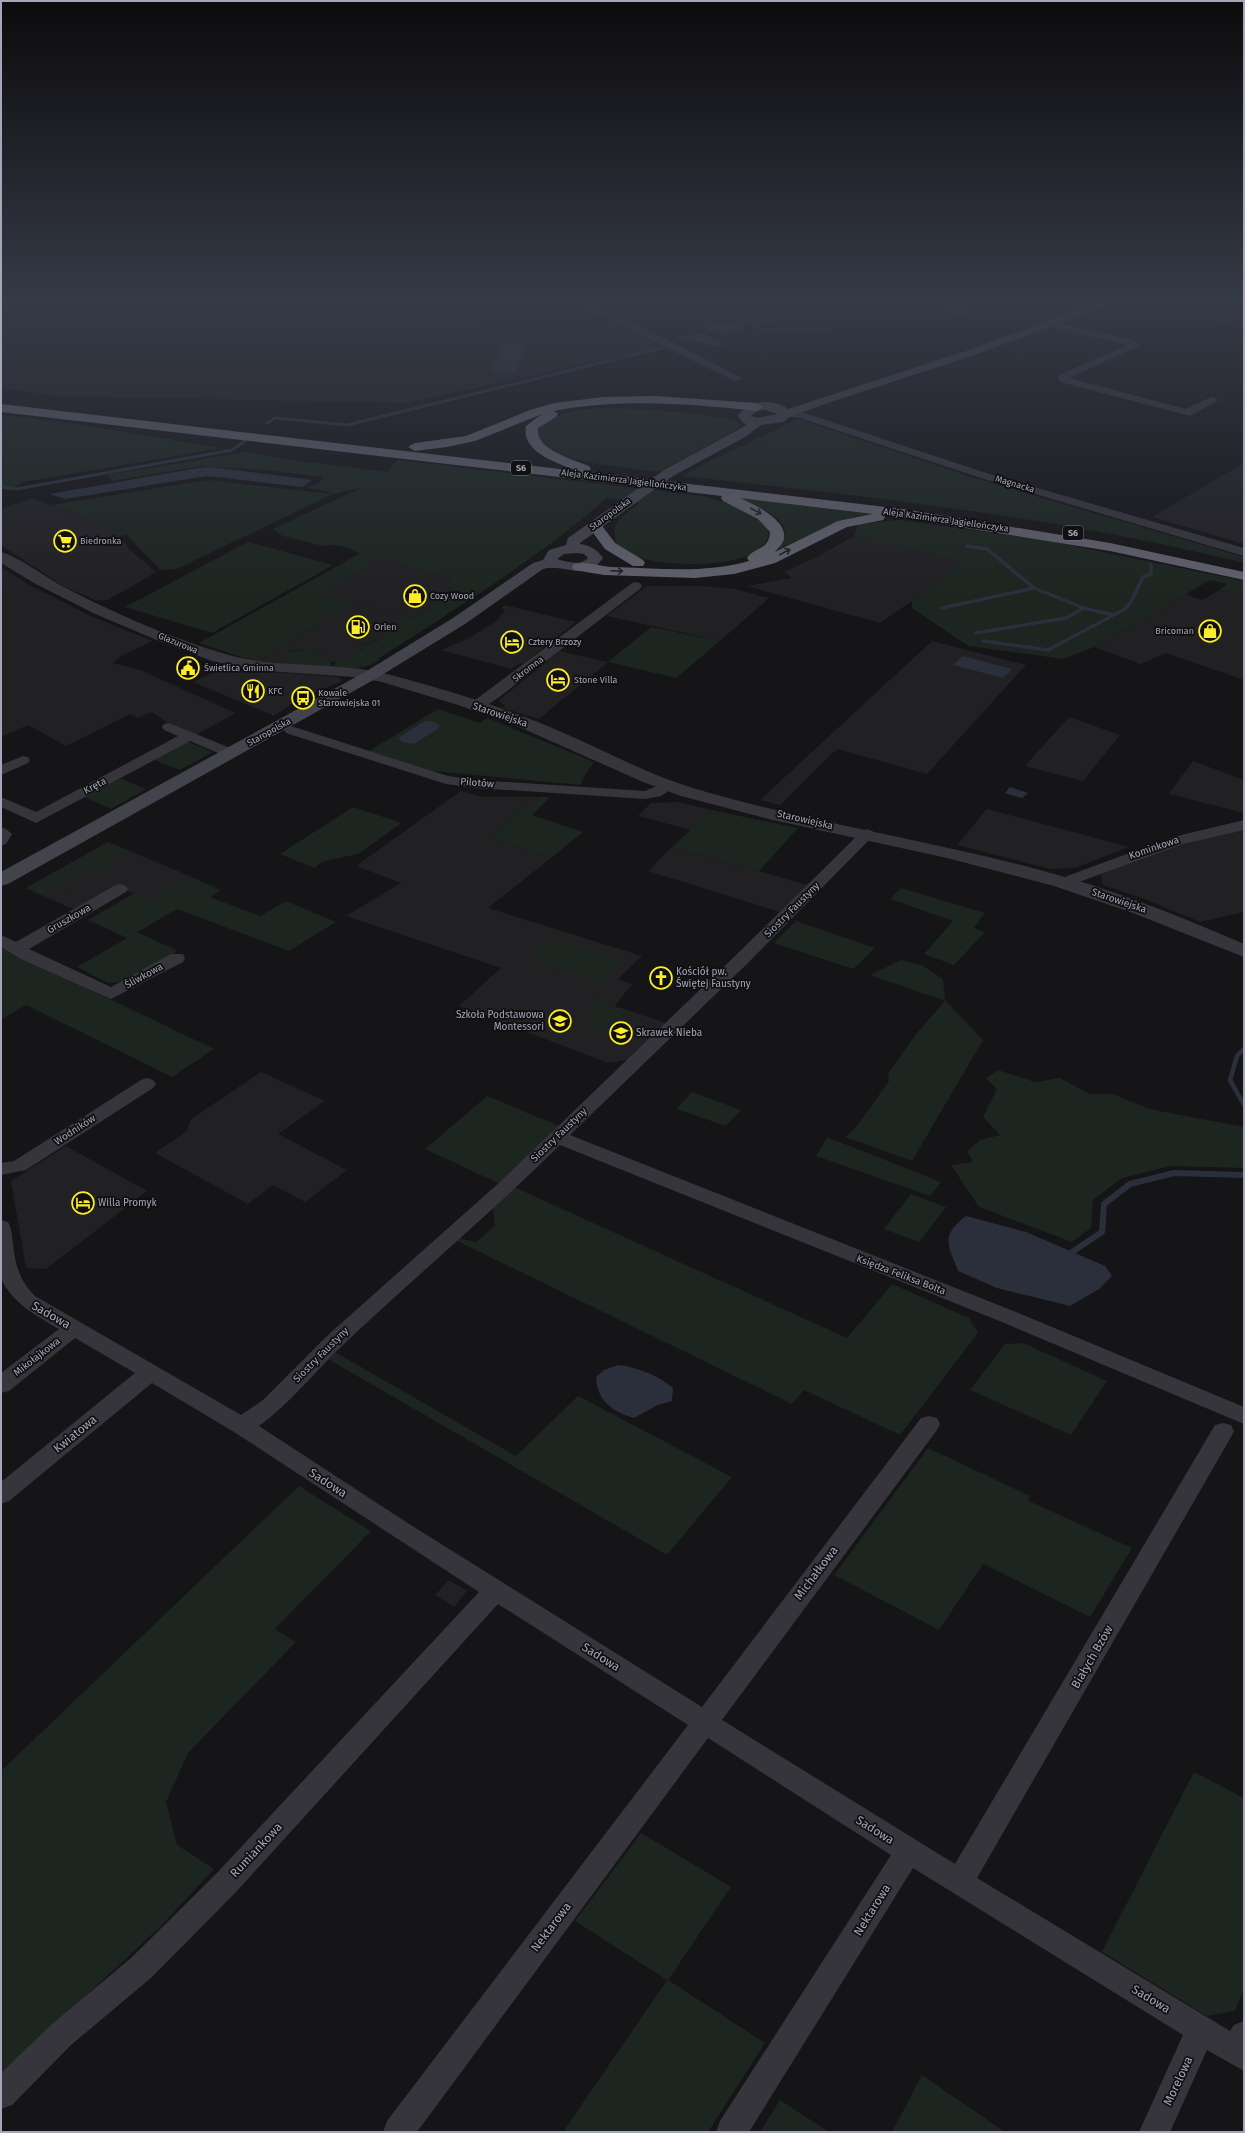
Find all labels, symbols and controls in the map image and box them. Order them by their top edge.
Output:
road number: S6 [511,461,531,475]
street label: Aleja Kazimierza Jagiellończyka [561,467,687,493]
street label: Magnacka [994,473,1036,495]
street label: Staropolska [588,496,633,532]
street label: Aleja Kazimierza Jagiellończyka [883,506,1009,534]
one-way arrow [750,508,762,515]
road number: S6 [1063,526,1083,540]
supermarket icon: Biedronka [52,528,78,554]
place label: Biedronka [80,536,122,546]
one-way arrow [779,548,791,555]
one-way arrow [610,568,623,575]
shop icon: Cozy Wood [402,583,428,609]
place label: Cozy Wood [430,591,474,601]
fuel station icon: Orlen [345,614,371,640]
shop icon: Bricoman [1197,618,1223,644]
place label: Orlen [374,622,396,632]
place label: Bricoman [1155,626,1194,636]
hotel icon: Cztery Brzozy [499,629,525,655]
street label: Glazurowa [157,631,199,656]
place label: Cztery Brzozy [528,637,582,647]
street label: Skromna [511,654,545,684]
public building icon: Świetlica Gminna [175,655,201,681]
place label: Świetlica Gminna [204,663,274,673]
hotel icon: Stone Villa [545,667,571,693]
place label: Stone Villa [574,675,618,685]
restaurant icon: KFC [240,678,266,704]
bus stop icon: Kowale Starowiejska 01 [290,685,316,711]
place label: KFC [268,686,283,696]
place label: Kowale Starowiejska 01 [318,688,381,708]
street label: Starowiejska [471,700,529,730]
street label: Staropolska [245,716,293,748]
street label: Kręta [82,775,108,797]
street label: Pilotów [460,776,494,790]
street label: Starowiejska [776,808,834,832]
street label: Kominkowa [1127,834,1181,862]
street label: Siostry Faustyny [762,880,822,940]
street label: Starowiejska [1090,886,1148,916]
street label: Gruszkowa [45,902,93,936]
street label: Śliwkowa [122,959,165,991]
church icon: Kościół pw. Świętej Faustyny [648,965,674,991]
place label: Kościół pw. Świętej Faustyny [676,966,751,990]
school or university icon: Szkoła Podstawowa Montessori [547,1008,573,1034]
place label: Szkoła Podstawowa Montessori [456,1009,544,1033]
school or university icon: Skrawek Nieba [608,1020,634,1046]
place label: Skrawek Nieba [636,1027,702,1039]
street label: Siostry Faustyny [528,1105,590,1165]
street label: Wodników [52,1112,98,1148]
hotel icon: Willa Promyk [70,1190,96,1216]
place label: Willa Promyk [98,1197,157,1209]
street label: Księdza Feliksa Bolta [855,1252,947,1298]
street label: Sadowa [29,1298,73,1332]
street label: Siostry Faustyny [291,1325,351,1385]
street label: Mikołajkowa [11,1335,63,1379]
street label: Kwiatowa [51,1412,99,1456]
street label: Sadowa [306,1466,350,1500]
street label: Michałkowa [791,1543,841,1603]
street label: Białych Bzów [1068,1623,1116,1691]
street label: Sadowa [579,1640,623,1674]
street label: Sadowa [853,1813,897,1847]
street label: Rumiankowa [227,1820,285,1880]
street label: Nektarowa [851,1882,893,1938]
street label: Nektarowa [528,1900,574,1954]
street label: Sadowa [1129,1982,1173,2016]
street label: Morelowa [1161,2054,1195,2108]

